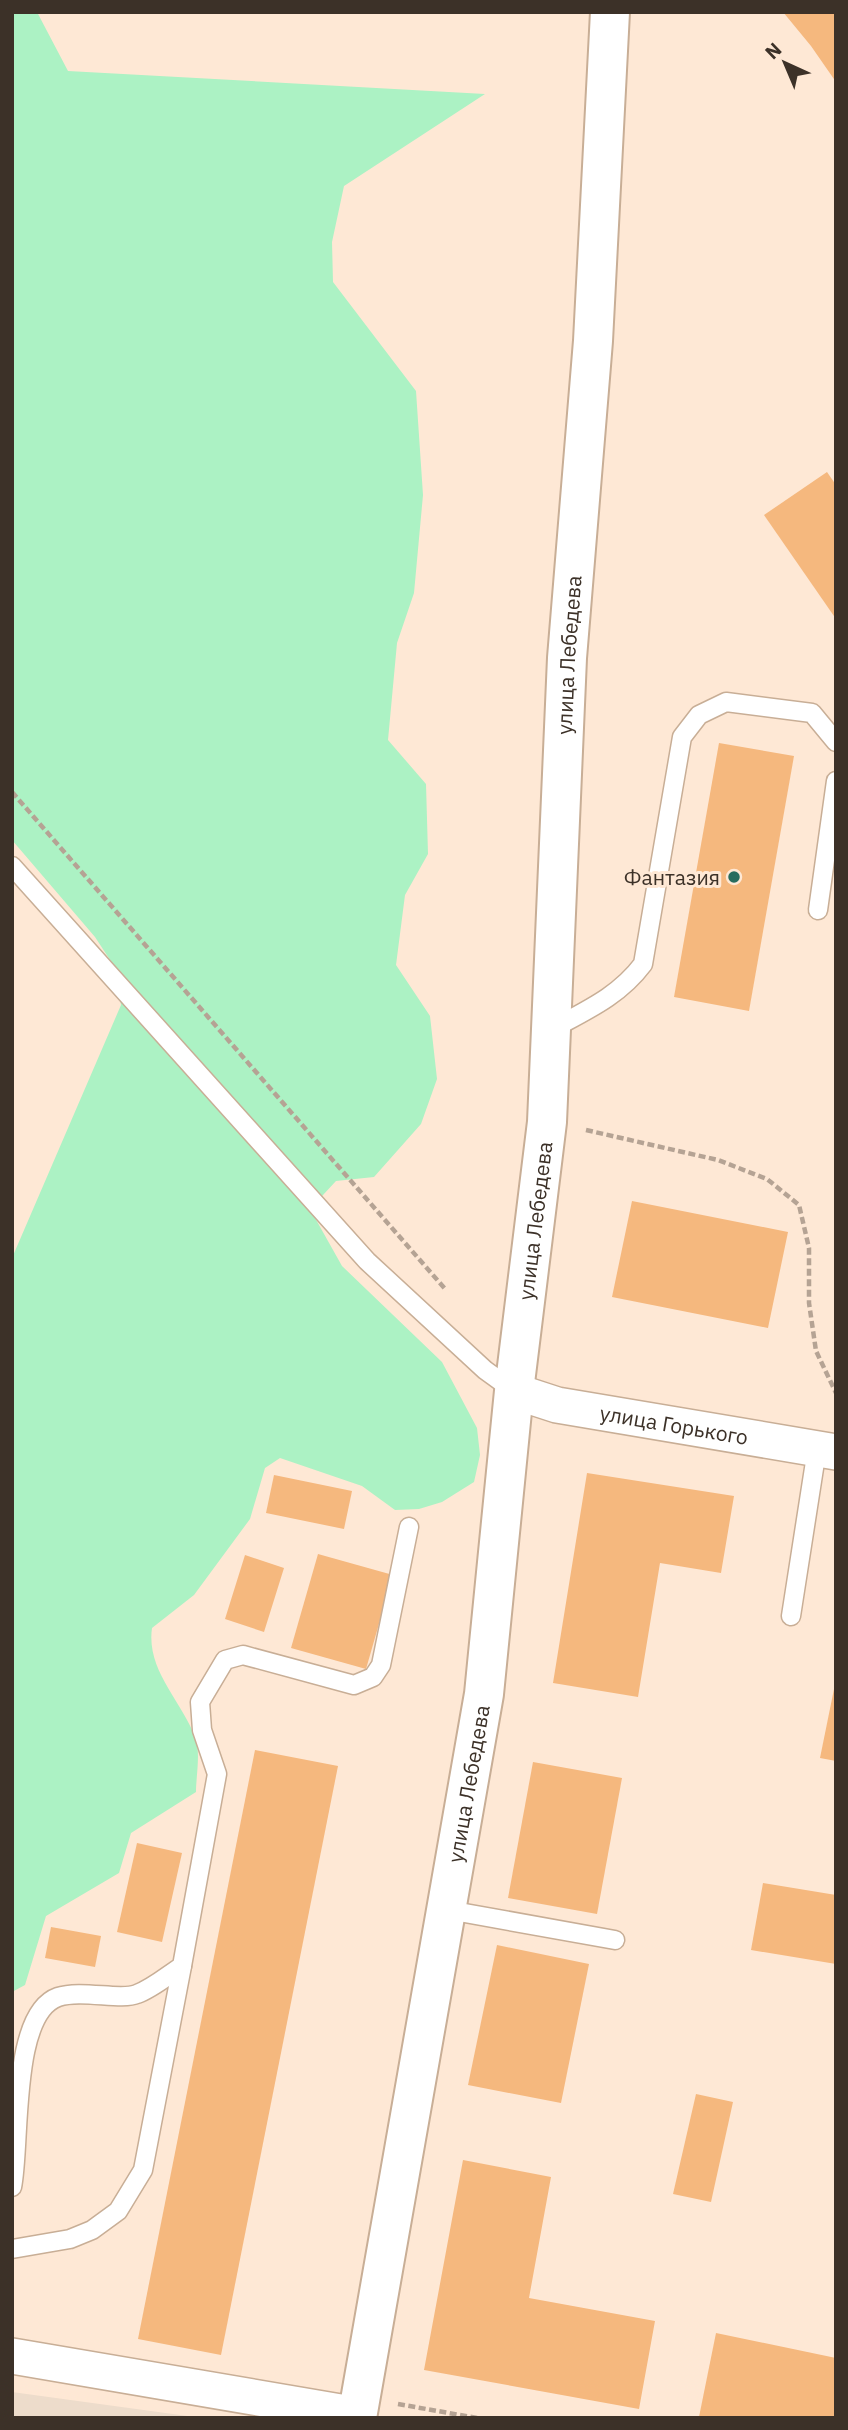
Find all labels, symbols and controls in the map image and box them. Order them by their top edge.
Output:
north arrow [750,28,820,98]
text: N [760,37,786,64]
street label: улица Лебедева [550,574,588,735]
place label: Фантазия [624,863,720,891]
marker: Фантазия [726,869,742,885]
street label: улица Лебедева [511,1140,558,1302]
street label: улица Горького [598,1398,750,1451]
street label: улица Лебедева [441,1703,496,1865]

